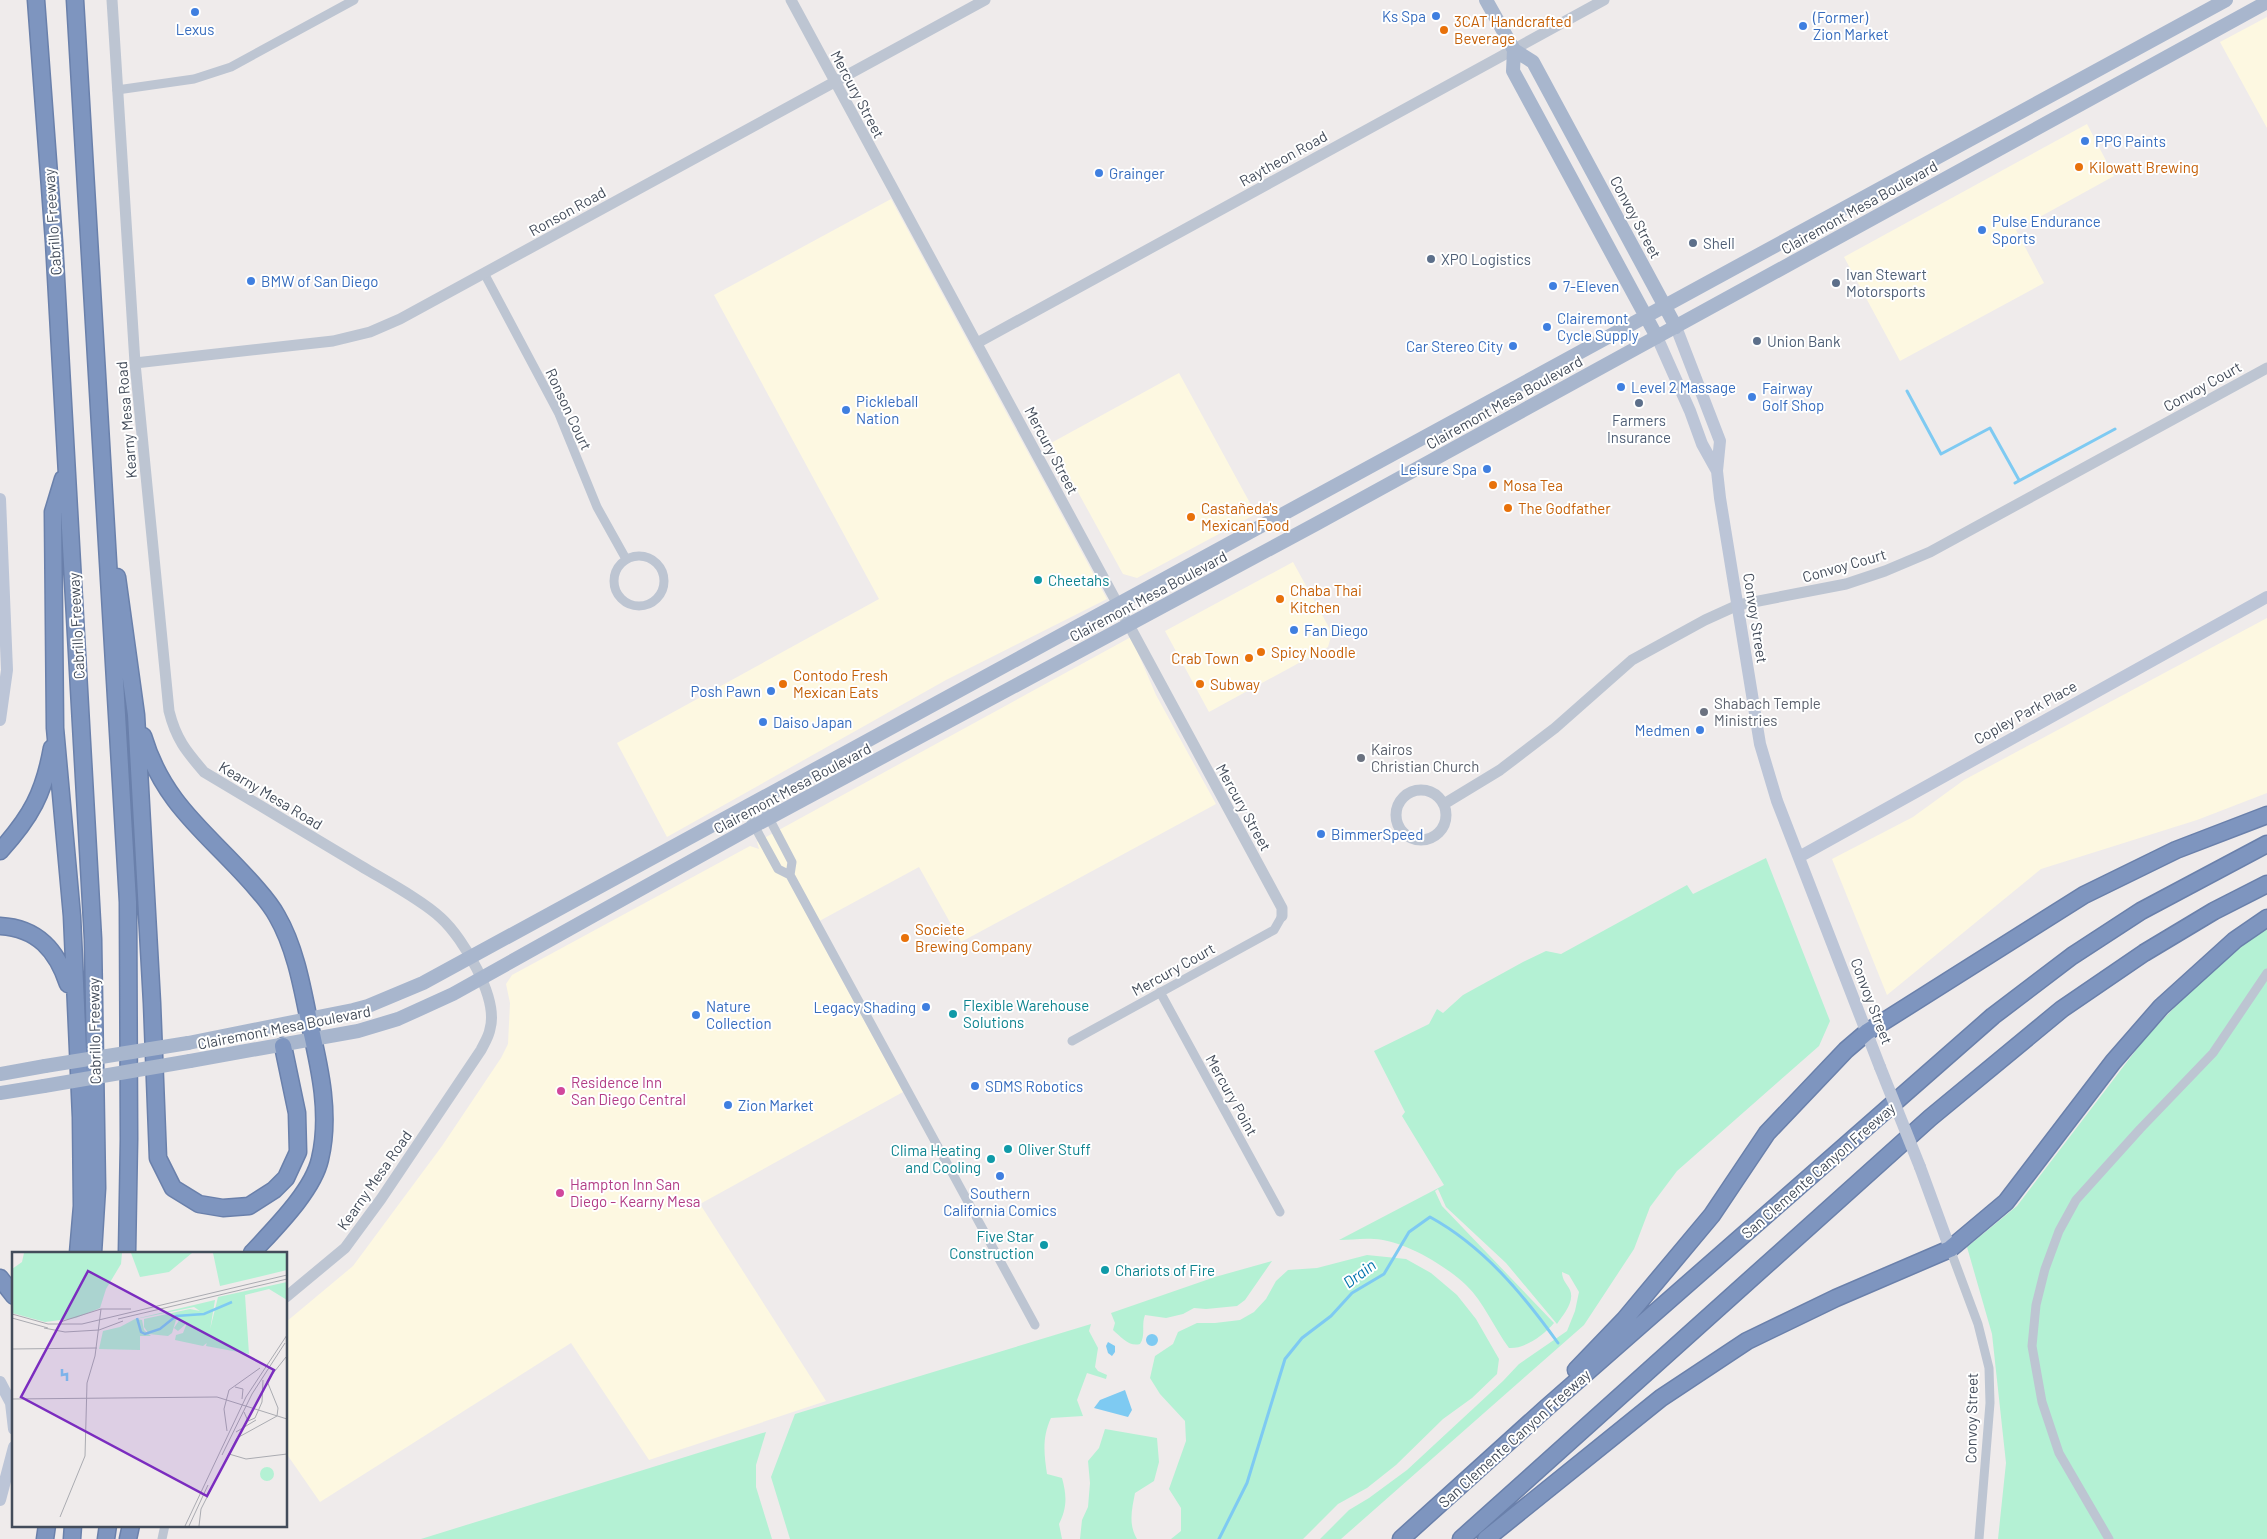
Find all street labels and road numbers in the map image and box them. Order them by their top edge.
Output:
street label: Mercury Street [827,47,889,141]
street label: Raytheon Road [1236,126,1330,190]
street label: Clairemont Mesa Boulevard [1778,156,1940,258]
street label: Cabrillo Freeway [39,168,65,276]
street label: Convoy Street [1607,173,1665,261]
street label: Ronson Road [525,183,609,239]
street label: Clairemont Mesa Boulevard [1423,351,1585,453]
street label: Convoy Court [2160,357,2244,415]
street label: Kearny Mesa Road [112,361,140,479]
street label: Ronson Court [542,365,596,453]
street label: Mercury Street [1021,403,1083,497]
street label: Convoy Court [1800,544,1888,586]
street label: Clairemont Mesa Boulevard [1066,547,1230,645]
street label: Cabrillo Freeway [64,572,88,680]
street label: Convoy Street [1740,572,1772,664]
street label: Copley Park Place [1970,676,2080,748]
street label: Clairemont Mesa Boulevard [710,739,874,837]
street label: Kearny Mesa Road [216,757,326,833]
street label: Mercury Street [1213,760,1275,854]
street label: Mercury Court [1128,939,1218,999]
street label: Convoy Street [1847,955,1897,1047]
street label: Cabrillo Freeway [84,977,104,1085]
street label: Clairemont Mesa Boulevard [196,1001,372,1053]
street label: Mercury Point [1202,1051,1262,1139]
street label: San Clemente Canyon Freeway [1737,1098,1899,1242]
street label: Kearny Mesa Road [333,1127,415,1233]
street label: San Clemente Canyon Freeway [1434,1365,1594,1511]
street label: Convoy Street [1961,1372,1981,1464]

